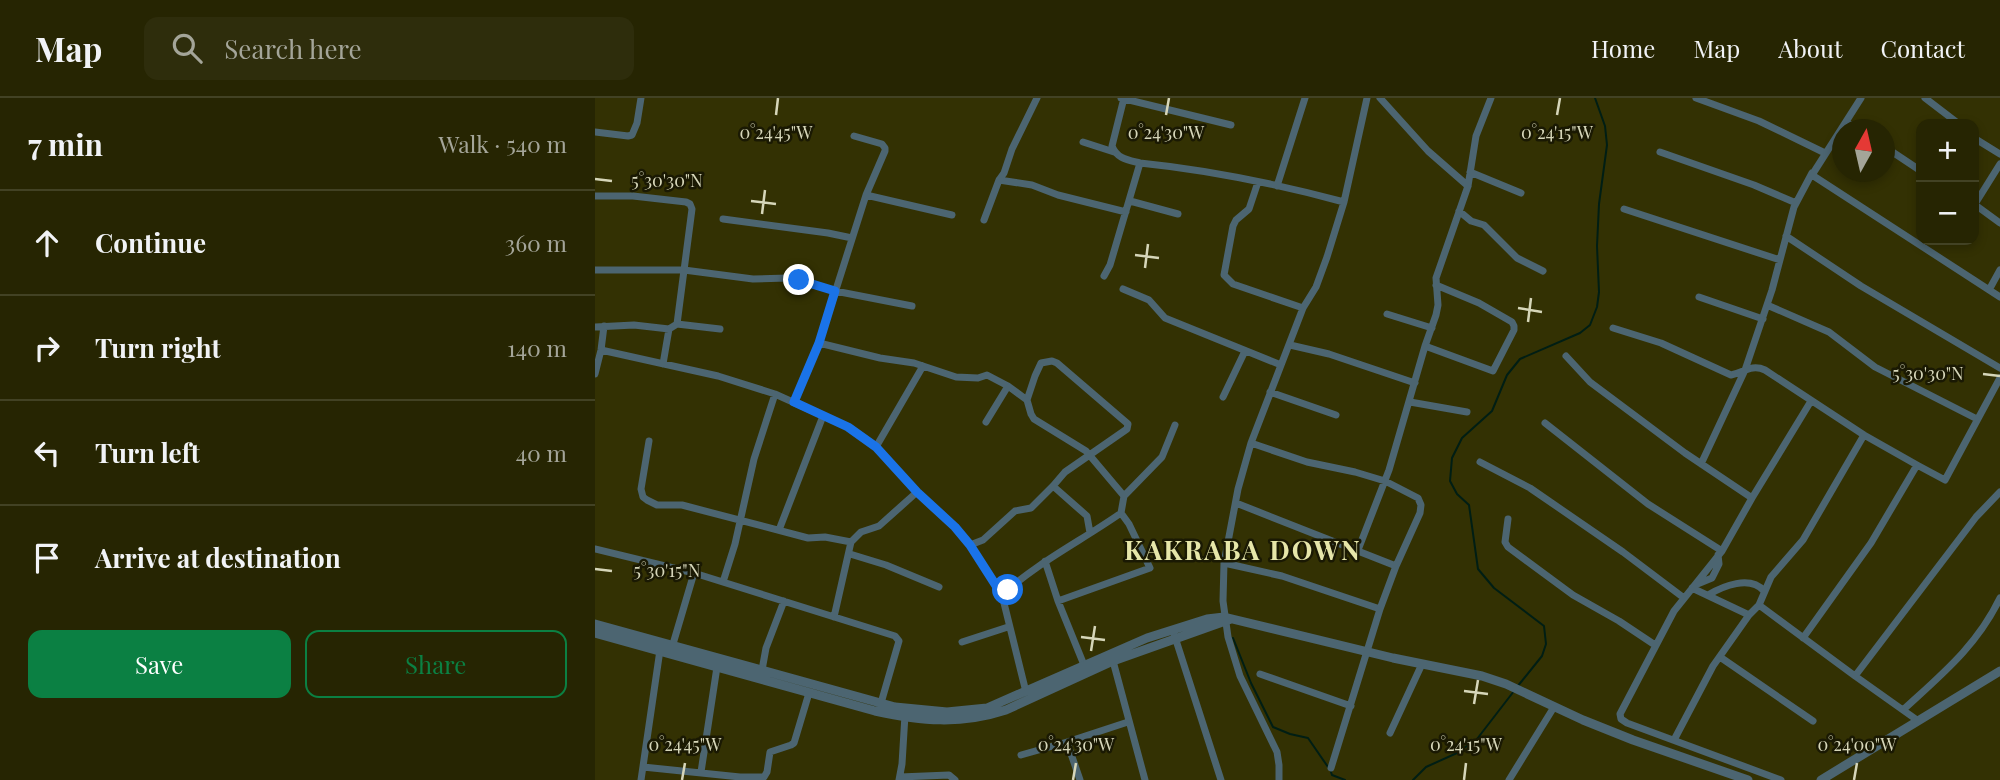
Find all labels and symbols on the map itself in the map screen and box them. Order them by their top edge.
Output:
north arrow [1832,119,1895,182]
text: 0°24'45"W [739,120,813,144]
text: 0°24'30"W [1128,120,1205,144]
text: 0°24'15"W [1521,120,1594,144]
text: 5°30'30"N [631,168,703,192]
route end [783,264,814,295]
text: 5°30'30"N [1892,361,1964,385]
district label: KAKRABA DOWN [1124,532,1362,567]
text: 5°30'15"N [634,558,701,582]
route start [992,574,1023,605]
text: 0°24'45"W [648,732,722,756]
text: 0°24'30"W [1038,732,1115,756]
text: 0°24'15"W [1430,732,1503,756]
text: 0°24'00"W [1817,732,1897,756]

